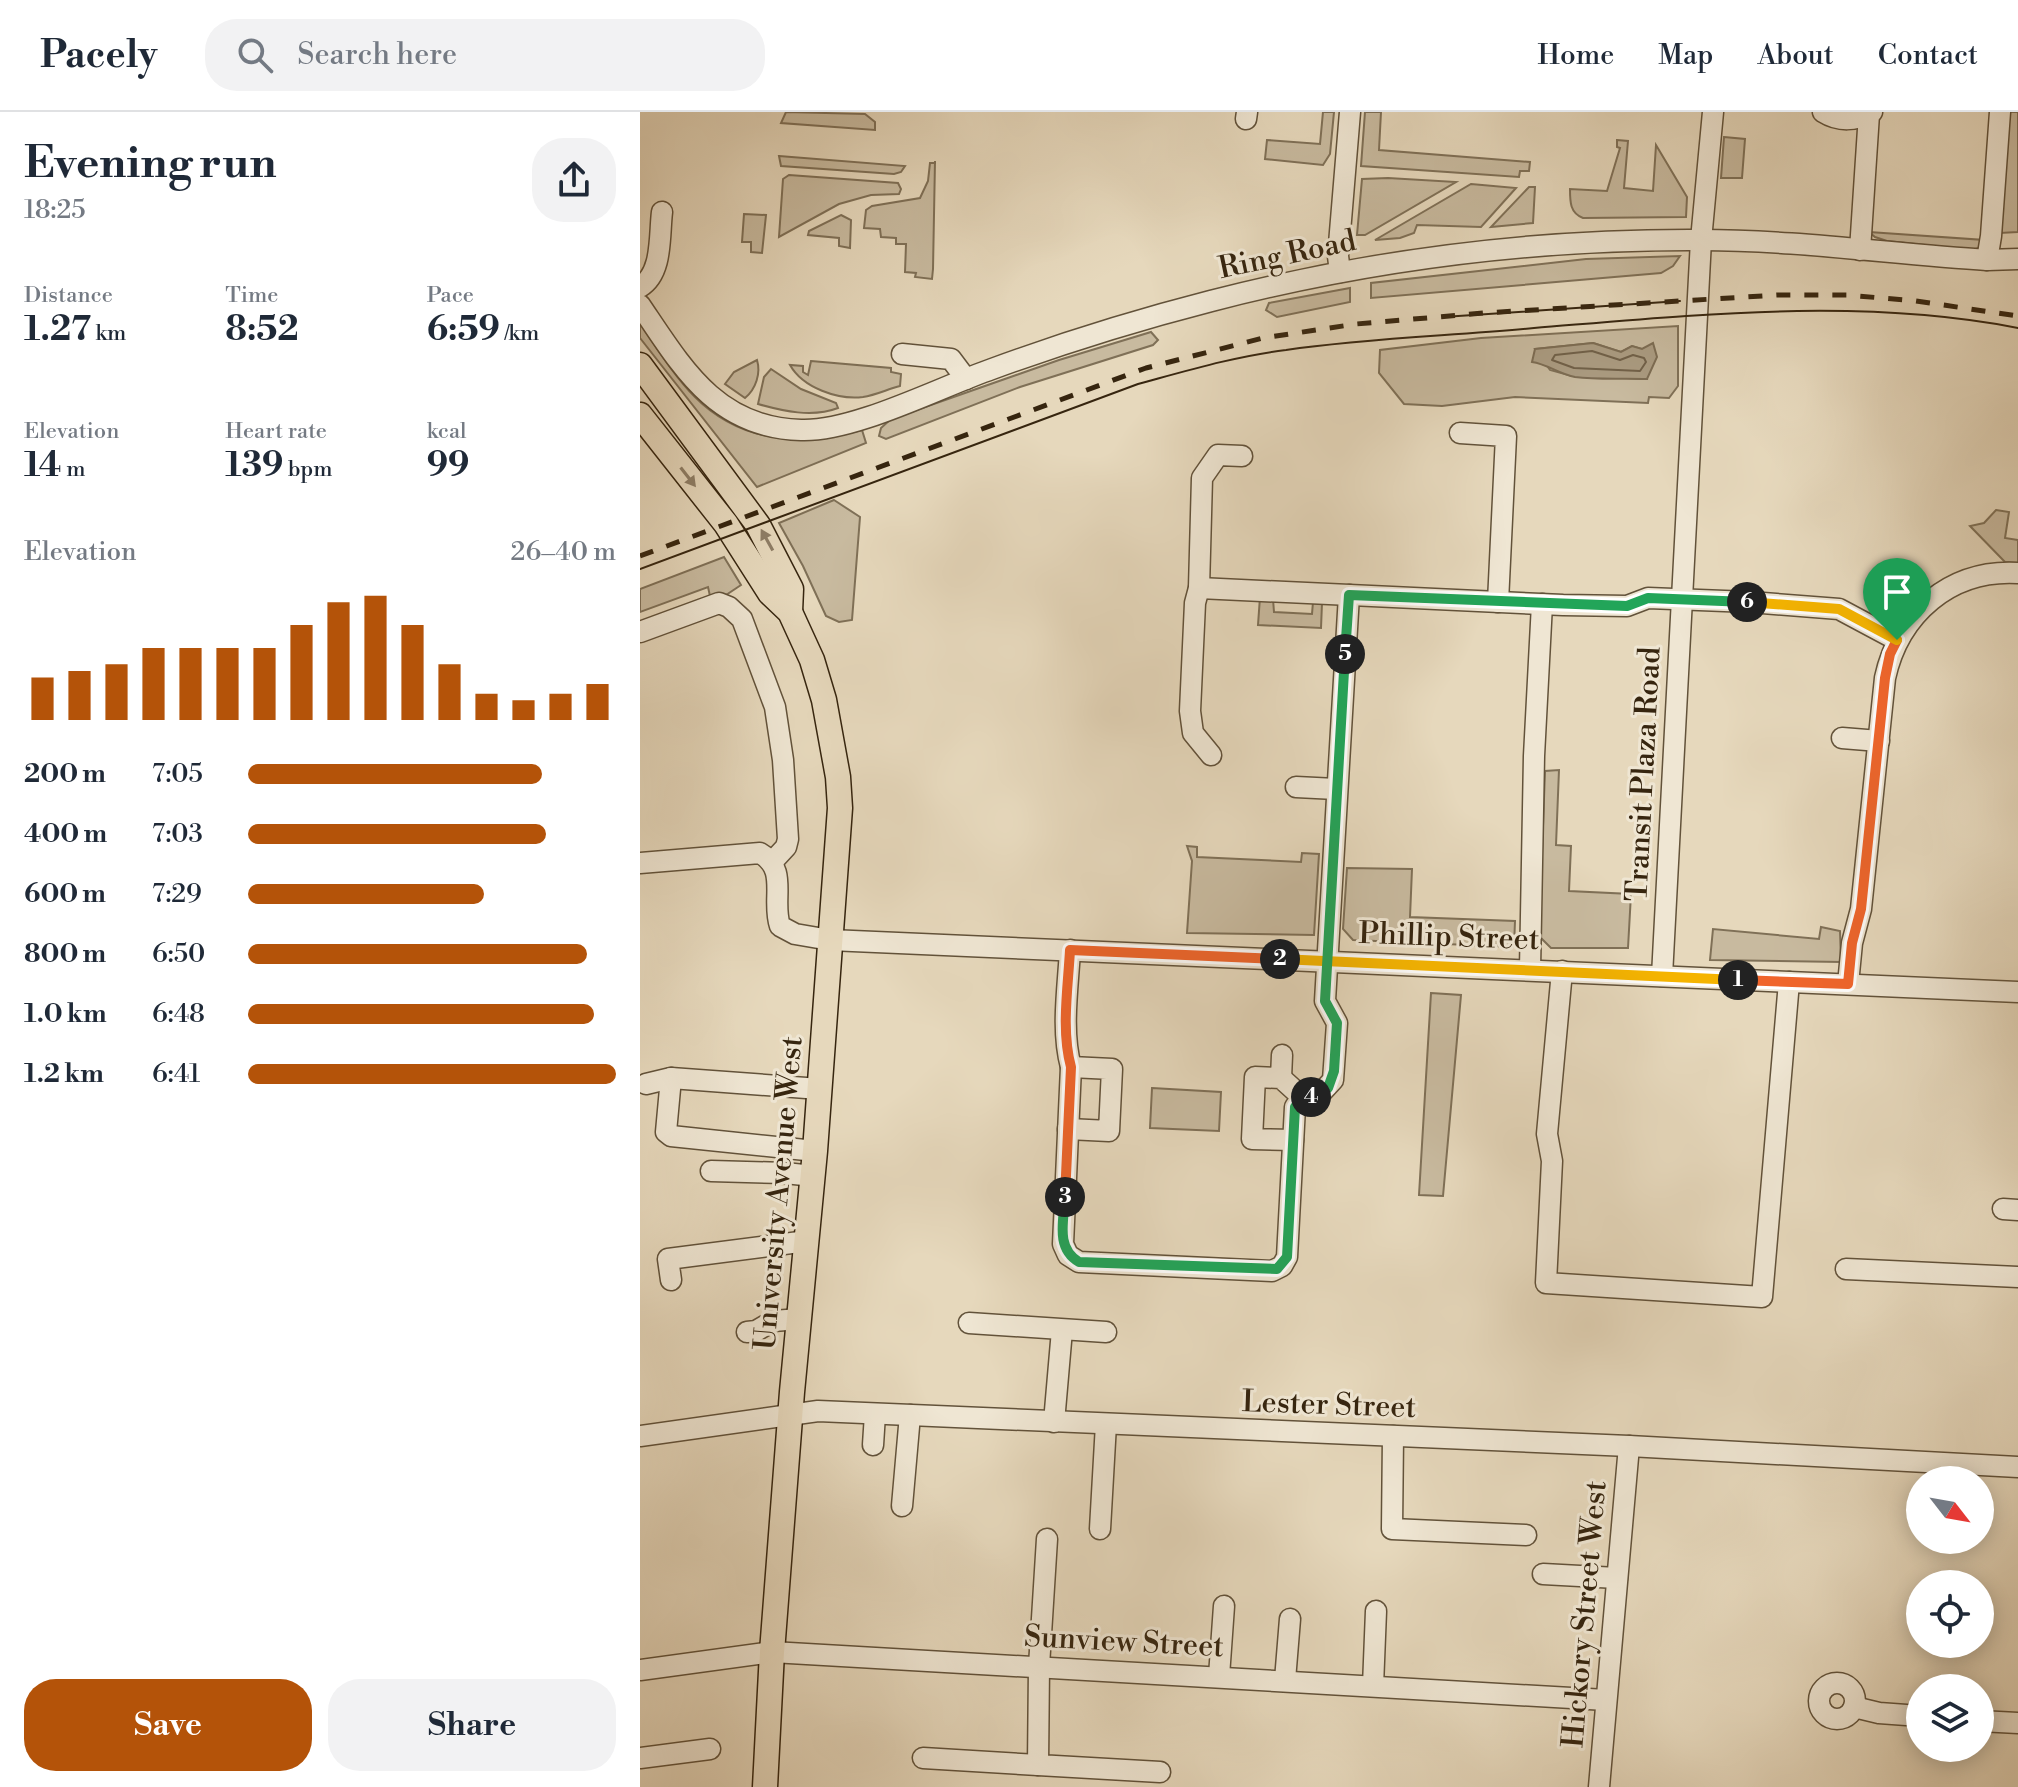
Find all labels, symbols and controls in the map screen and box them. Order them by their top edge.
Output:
search box [205,19,765,91]
text: Pacely [40,32,157,79]
icon: search [233,33,277,77]
text: Search here [297,36,457,74]
text: Home [1538,38,1614,73]
text: Map [1658,38,1713,73]
text: About [1757,38,1834,73]
text: Contact [1878,38,1978,73]
text: Evening run [24,136,277,191]
button: share [532,138,616,222]
text: 18:25 [24,194,86,226]
street label: Ring Road [1215,222,1360,288]
text: Distance [24,282,113,309]
text: Time [225,282,278,309]
text: Pace [427,282,474,309]
text: 1.27 [24,309,91,351]
text: 8:52 [225,309,299,351]
text: 6:59 [427,309,500,351]
text: km [91,320,126,347]
text: /km [500,320,539,347]
text: Elevation [24,418,119,445]
text: Heart rate [225,418,327,445]
text: kcal [427,418,467,445]
text: 14 [24,445,62,487]
text: 139 [225,445,284,487]
text: 99 [427,445,470,487]
text: m [62,456,85,483]
text: bpm [284,456,333,483]
one-way arrow [680,467,696,487]
one-way arrow [760,529,774,551]
text: Elevation [24,536,137,568]
text: 26–40 m [511,536,616,568]
pin [1863,558,1931,640]
icon: arrive [1875,570,1919,614]
pin: 6 [1727,582,1767,622]
text: 6 [1740,588,1754,615]
pin: 5 [1325,634,1365,674]
text: 5 [1338,640,1352,667]
street label: Transit Plaza Road [1618,646,1670,902]
text: 200 m [24,758,106,790]
text: 7:05 [152,758,203,790]
text: 400 m [24,818,107,850]
text: 7:03 [152,818,203,850]
text: 600 m [24,878,106,910]
text: 7:29 [152,878,202,910]
street label: Phillip Street [1358,915,1540,959]
text: 800 m [24,938,106,970]
text: 6:50 [152,938,205,970]
pin: 2 [1260,939,1300,979]
text: 2 [1273,945,1287,972]
pin: 1 [1718,960,1758,1000]
text: 1 [1733,966,1743,993]
text: 1.0 km [24,998,107,1030]
text: 6:48 [152,998,205,1030]
street label: University Avenue West [746,1034,812,1352]
text: 1.2 km [24,1058,104,1090]
text: 6:41 [152,1058,200,1090]
pin: 4 [1291,1077,1331,1117]
text: 4 [1304,1083,1318,1110]
pin: 3 [1045,1177,1085,1217]
text: 3 [1058,1183,1072,1210]
street label: Lester Street [1241,1383,1417,1427]
north arrow [1906,1466,1994,1554]
map controls [1906,1466,1994,1762]
street label: Hickory Street West [1554,1478,1616,1749]
button: locate [1906,1570,1994,1658]
street label: Sunview Street [1023,1618,1225,1666]
button: layers [1906,1674,1994,1762]
button: Save [24,1679,312,1771]
button: Share [328,1679,616,1771]

